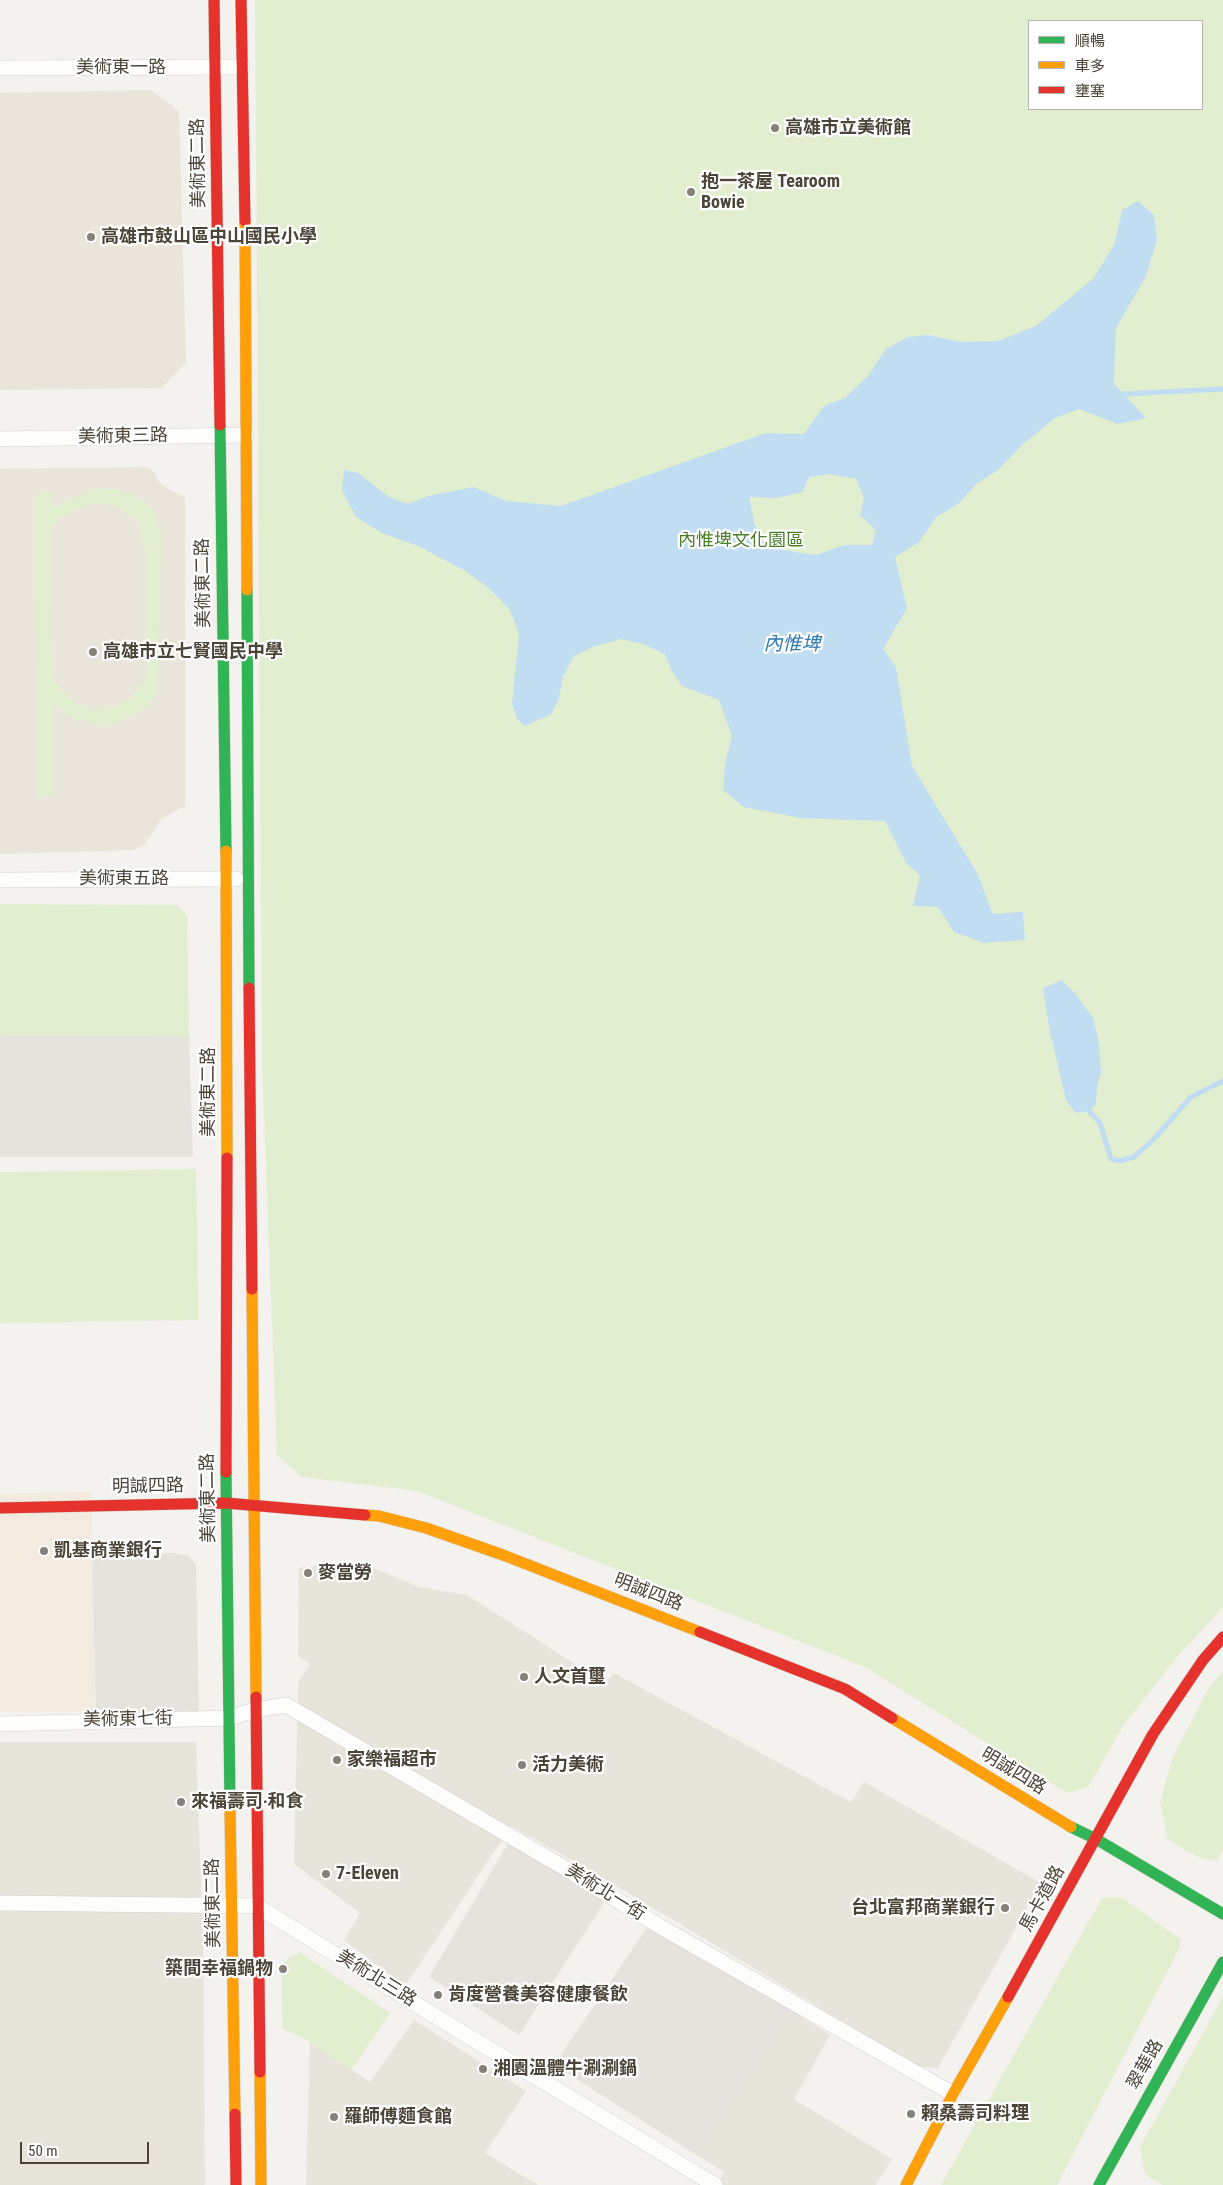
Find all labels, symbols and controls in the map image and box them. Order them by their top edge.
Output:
legend [1028,20,1203,110]
text: 順暢 [1075,32,1105,50]
street label: 美術東一路 [76,57,166,79]
text: 車多 [1075,57,1105,75]
text: 壅塞 [1075,82,1105,100]
place label: 高雄市立美術館 [785,117,911,139]
street label: 美術東二路 [187,118,211,208]
marker: 高雄市立美術館 [769,122,781,134]
place label: 抱一茶屋 Tearoom Bowie [701,171,840,213]
marker: 抱一茶屋 Tearoom Bowie [685,186,697,198]
place label: 高雄市鼓山區中山國民小學 [101,226,317,248]
marker: 高雄市鼓山區中山國民小學 [85,231,97,243]
street label: 美術東三路 [78,425,168,449]
park label: 內惟埤文化園區 [678,530,804,552]
street label: 美術東二路 [192,538,216,628]
water label: 內惟埤 [764,634,820,656]
place label: 高雄市立七賢國民中學 [103,641,283,663]
marker: 高雄市立七賢國民中學 [87,646,99,658]
street label: 美術東五路 [79,868,169,890]
street label: 美術東二路 [198,1047,220,1137]
street label: 美術東二路 [197,1453,221,1543]
street label: 明誠四路 [112,1476,184,1498]
place label: 凱基商業銀行 [54,1540,162,1562]
marker: 凱基商業銀行 [38,1545,50,1557]
place label: 麥當勞 [318,1562,372,1584]
marker: 麥當勞 [302,1567,314,1579]
street label: 明誠四路 [611,1570,685,1616]
place label: 人文首璽 [534,1666,606,1688]
marker: 人文首璽 [518,1671,530,1683]
street label: 美術東七街 [83,1708,173,1732]
street label: 明誠四路 [977,1744,1049,1800]
place label: 家樂福超市 [347,1749,437,1771]
marker: 家樂福超市 [331,1754,343,1766]
place label: 活力美術 [532,1754,604,1776]
marker: 活力美術 [516,1759,528,1771]
place label: 來福壽司‧和食 [191,1791,304,1813]
marker: 來福壽司‧和食 [175,1796,187,1808]
street label: 美術東二路 [202,1858,226,1948]
street label: 美術北一街 [561,1860,649,1926]
street label: 馬卡道路 [1016,1862,1070,1936]
place label: 7-Eleven [336,1863,399,1885]
marker: 7-Eleven [320,1868,332,1880]
place label: 台北富邦商業銀行 [851,1897,995,1919]
marker: 台北富邦商業銀行 [999,1902,1011,1914]
street label: 美術北三路 [332,1946,420,2012]
place label: 築間幸福鍋物 [165,1958,273,1980]
marker: 築間幸福鍋物 [277,1963,289,1975]
place label: 肯度營養美容健康餐飲 [448,1984,628,2006]
marker: 肯度營養美容健康餐飲 [432,1989,444,2001]
street label: 翠華路 [1123,2036,1169,2094]
place label: 湘園溫體牛涮涮鍋 [493,2058,637,2080]
marker: 湘園溫體牛涮涮鍋 [477,2063,489,2075]
place label: 賴桑壽司料理 [921,2103,1029,2125]
place label: 羅師傅麵食館 [344,2106,452,2128]
marker: 賴桑壽司料理 [905,2108,917,2120]
marker: 羅師傅麵食館 [328,2111,340,2123]
scale bar [22,2132,151,2164]
text: 50 m [28,2142,58,2160]

